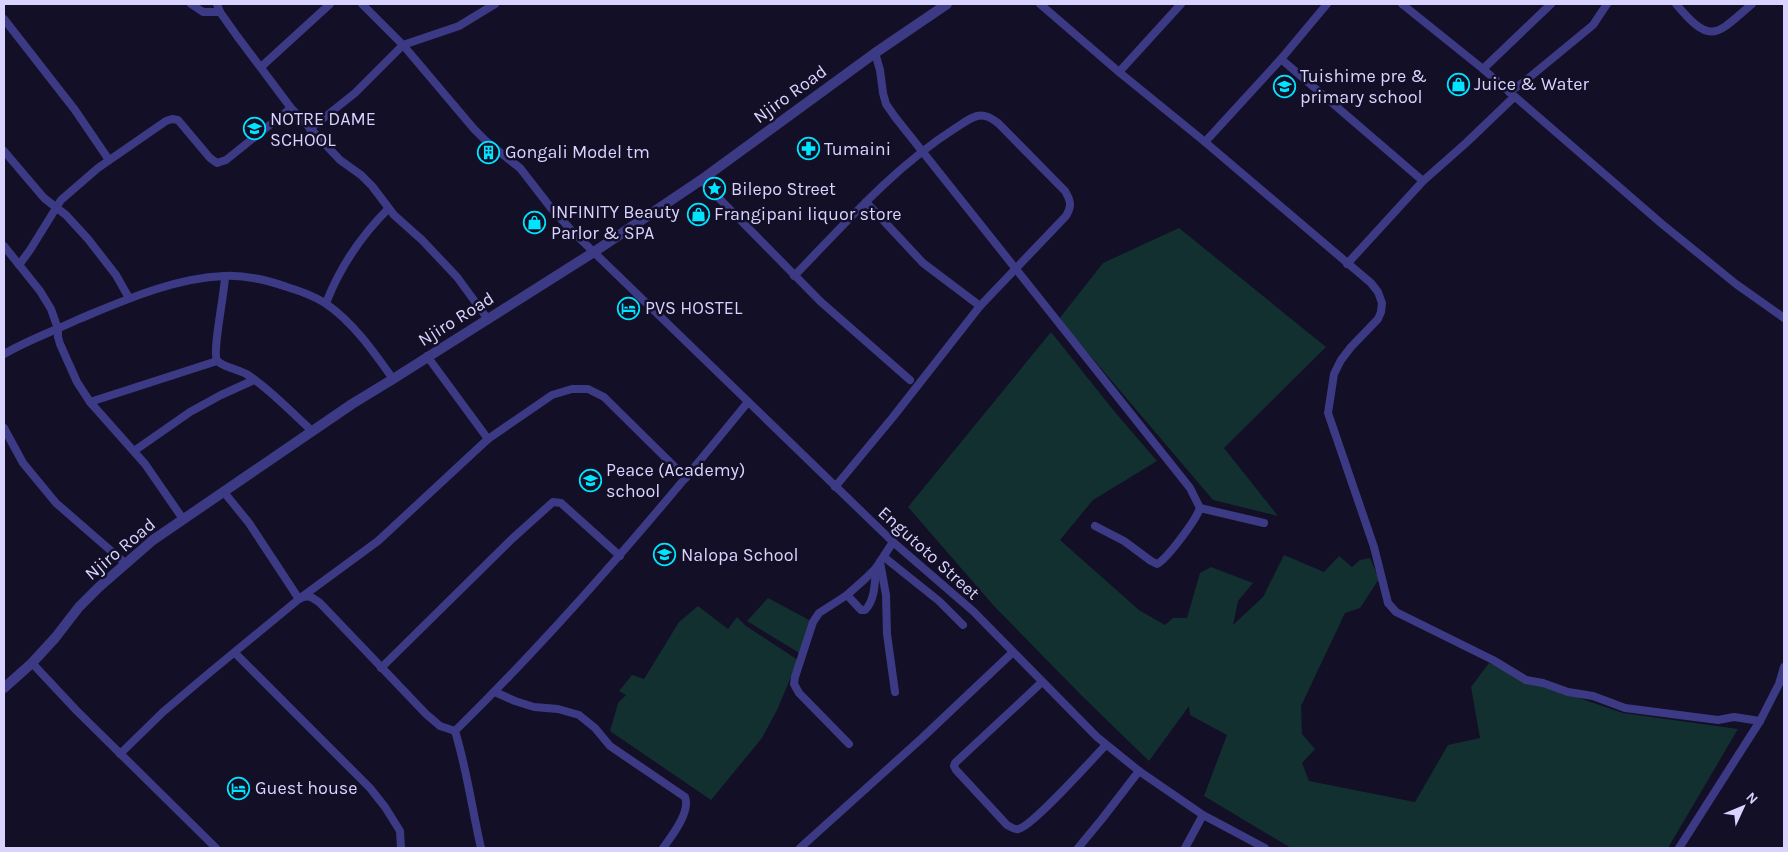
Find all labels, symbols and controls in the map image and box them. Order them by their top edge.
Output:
street label: Njiro Road [749,60,831,128]
place label: Tuishime pre & primary school [1300,65,1427,108]
shop icon: Juice & Water [1446,72,1470,96]
place label: Juice & Water [1474,73,1590,95]
school or university icon: Tuishime pre & primary school [1272,74,1296,98]
place label: NOTRE DAME SCHOOL [270,108,376,151]
school or university icon: NOTRE DAME SCHOOL [242,117,266,141]
pharmacy icon: Tumaini [796,137,820,161]
place label: Tumaini [824,138,891,160]
building icon: Gongali Model tm [477,140,501,164]
place label: Gongali Model tm [505,141,650,163]
place icon: Bilepo Street [703,177,727,201]
place label: Bilepo Street [731,178,836,200]
place label: INFINITY Beauty Parlor & SPA [551,201,680,244]
shop icon: Frangipani liquor store [686,202,710,226]
place label: Frangipani liquor store [714,203,901,225]
shop icon: INFINITY Beauty Parlor & SPA [523,210,547,234]
street label: Njiro Road [414,287,498,351]
hotel icon: PVS HOSTEL [617,296,641,320]
place label: PVS HOSTEL [645,297,743,319]
place label: Peace (Academy) school [606,459,745,502]
school or university icon: Peace (Academy) school [578,468,602,492]
street label: Engutoto Street [874,502,984,604]
street label: Njiro Road [80,513,160,585]
school or university icon: Nalopa School [653,543,677,567]
place label: Nalopa School [681,544,799,566]
hotel icon: Guest house [227,776,251,800]
place label: Guest house [255,777,358,799]
north arrow [1718,782,1768,832]
text: N [1742,789,1762,808]

